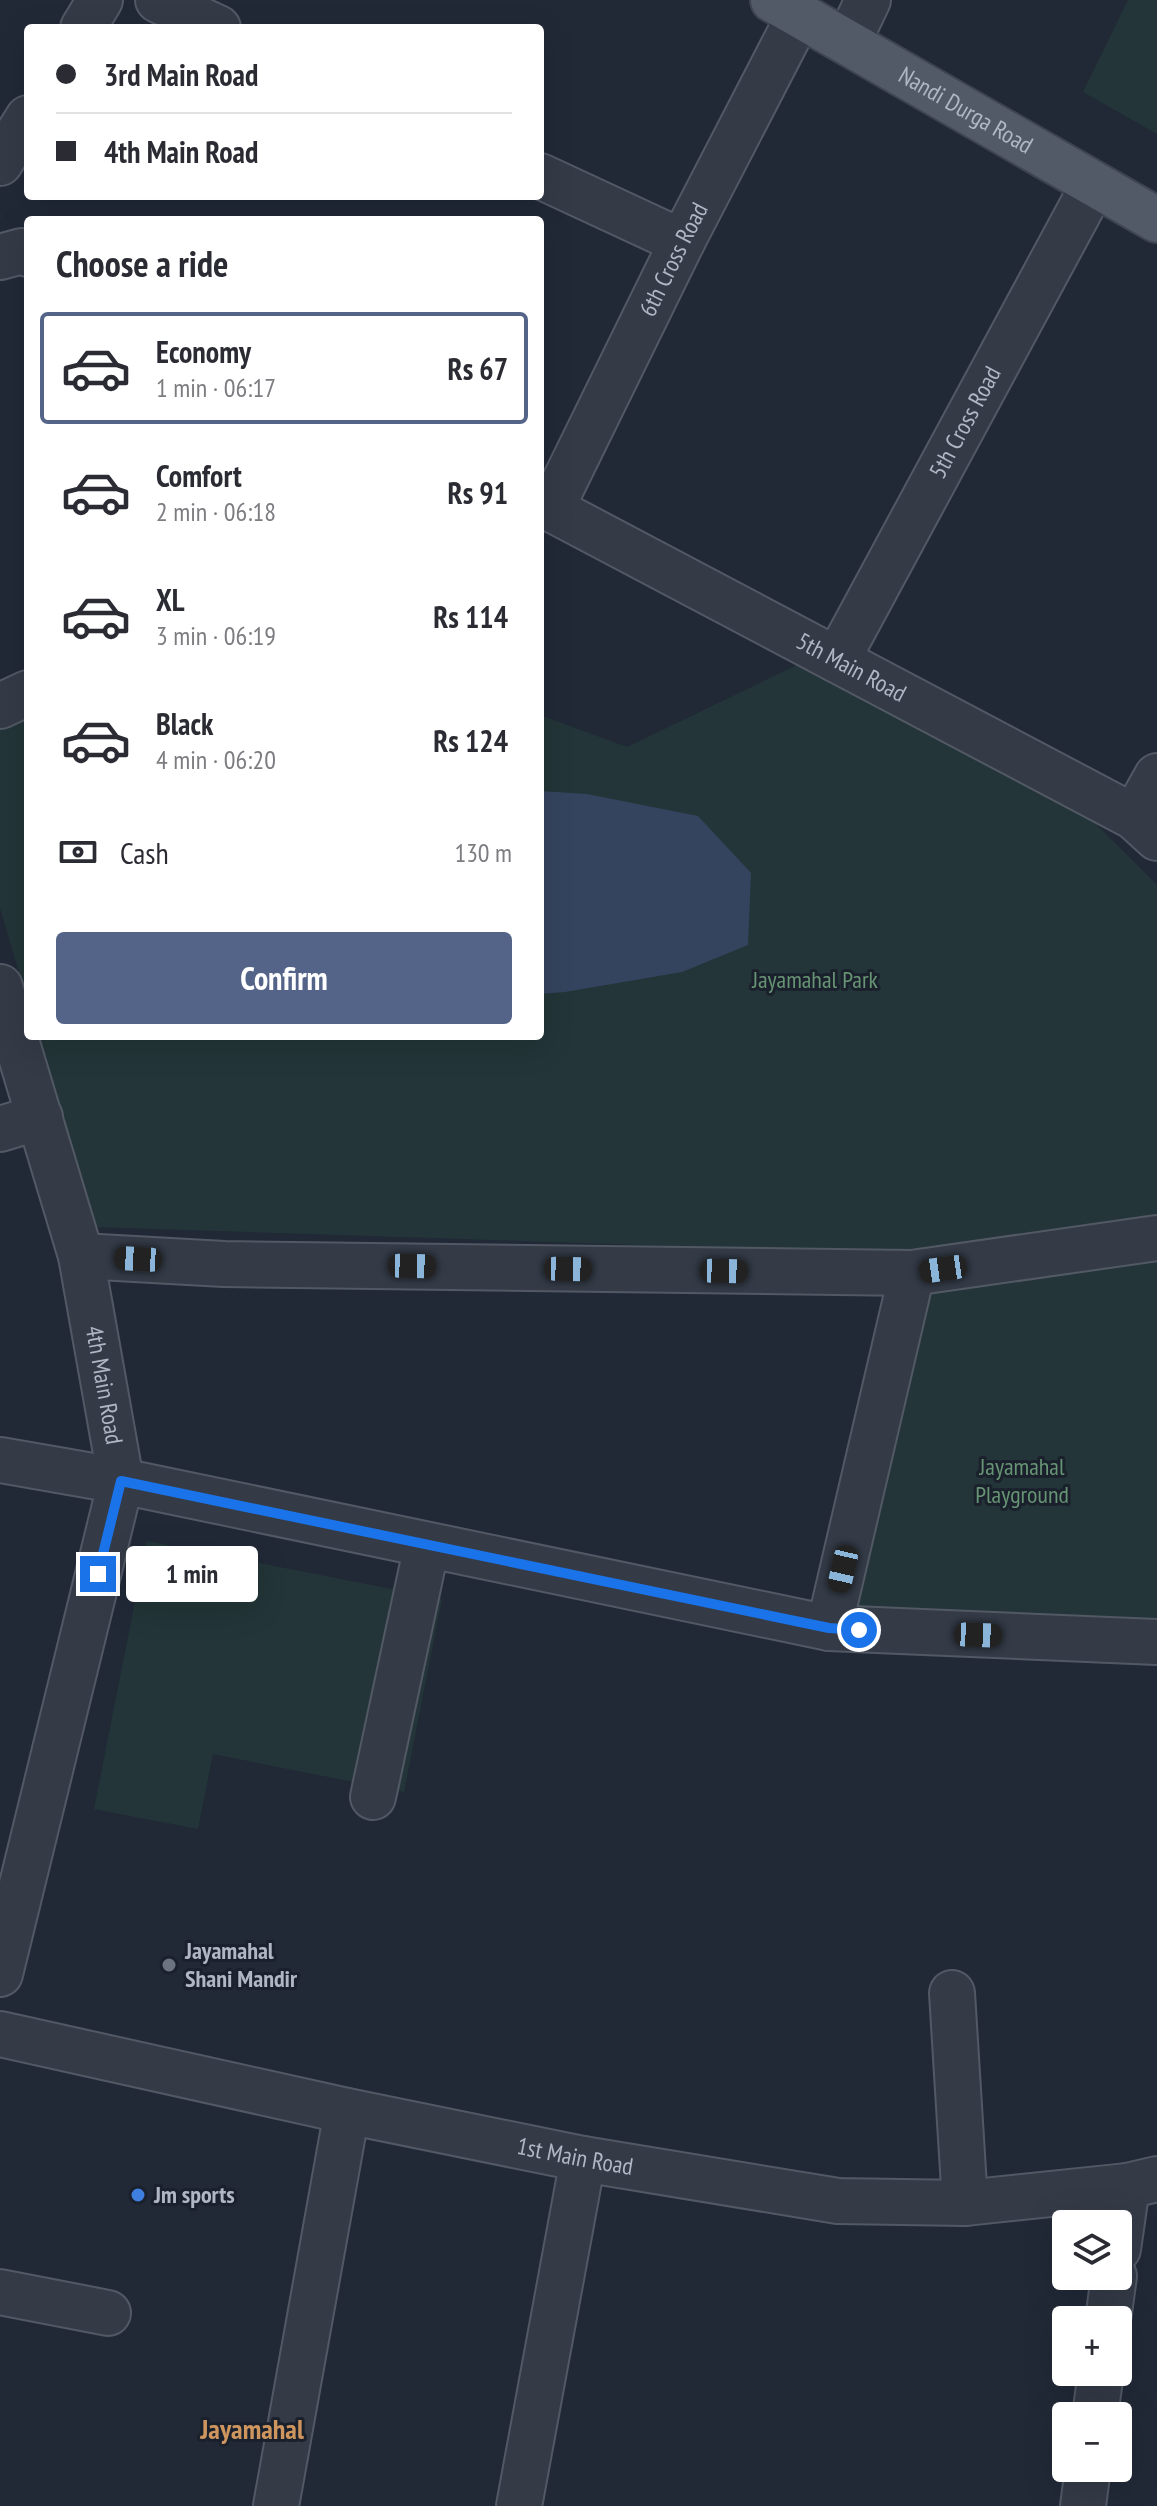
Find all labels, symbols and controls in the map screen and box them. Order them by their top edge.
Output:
text: 3rd Main Road [104,55,258,94]
street label: Nandi Durga Road [893,59,1038,161]
text: 4th Main Road [104,132,258,171]
street label: 6th Cross Road [632,197,715,321]
text: Choose a ride [56,240,228,287]
icon: car [60,332,132,404]
text: Economy [156,332,251,371]
text: Rs 67 [448,349,508,388]
street label: 5th Cross Road [922,361,1008,484]
text: 1 min · 06:17 [156,371,276,404]
icon: car [60,456,132,528]
text: Comfort [156,456,242,495]
text: Rs 91 [448,473,508,512]
text: 2 min · 06:18 [156,495,276,528]
icon: car [60,580,132,652]
text: XL [156,580,185,619]
text: Rs 114 [433,597,508,636]
text: 3 min · 06:19 [156,619,276,652]
street label: 5th Main Road [791,625,912,709]
icon: car [60,704,132,776]
text: Black [156,704,213,743]
text: Rs 124 [433,721,508,760]
text: 4 min · 06:20 [156,743,276,776]
icon: cash [56,830,100,874]
text: Cash [120,833,169,872]
text: 130 m [454,836,512,869]
button: Confirm [56,932,512,1024]
park label: Jayamahal Park [751,964,879,995]
car [113,1246,163,1272]
car [388,1254,436,1278]
car [918,1254,968,1284]
car [544,1257,592,1281]
car [700,1259,748,1283]
street label: 4th Main Road [79,1323,130,1447]
park label: Jayamahal Playground [975,1451,1069,1510]
car [826,1543,860,1595]
callout: 1 min [126,1546,258,1602]
route end [80,1556,116,1592]
text: 1 min [166,1557,218,1590]
route start [841,1612,877,1648]
car [954,1622,1002,1648]
place label: Jayamahal Shani Mandir [184,1935,298,1994]
marker: Jayamahal Shani Mandir [160,1956,178,1974]
street label: 1st Main Road [514,2130,635,2182]
place label: Jm sports [153,2179,235,2210]
marker: Jm sports [129,2186,147,2204]
map controls [1052,2210,1132,2482]
button: layers [1052,2210,1132,2290]
button: + [1052,2306,1132,2386]
button: − [1052,2402,1132,2482]
district label: Jayamahal [199,2410,304,2447]

